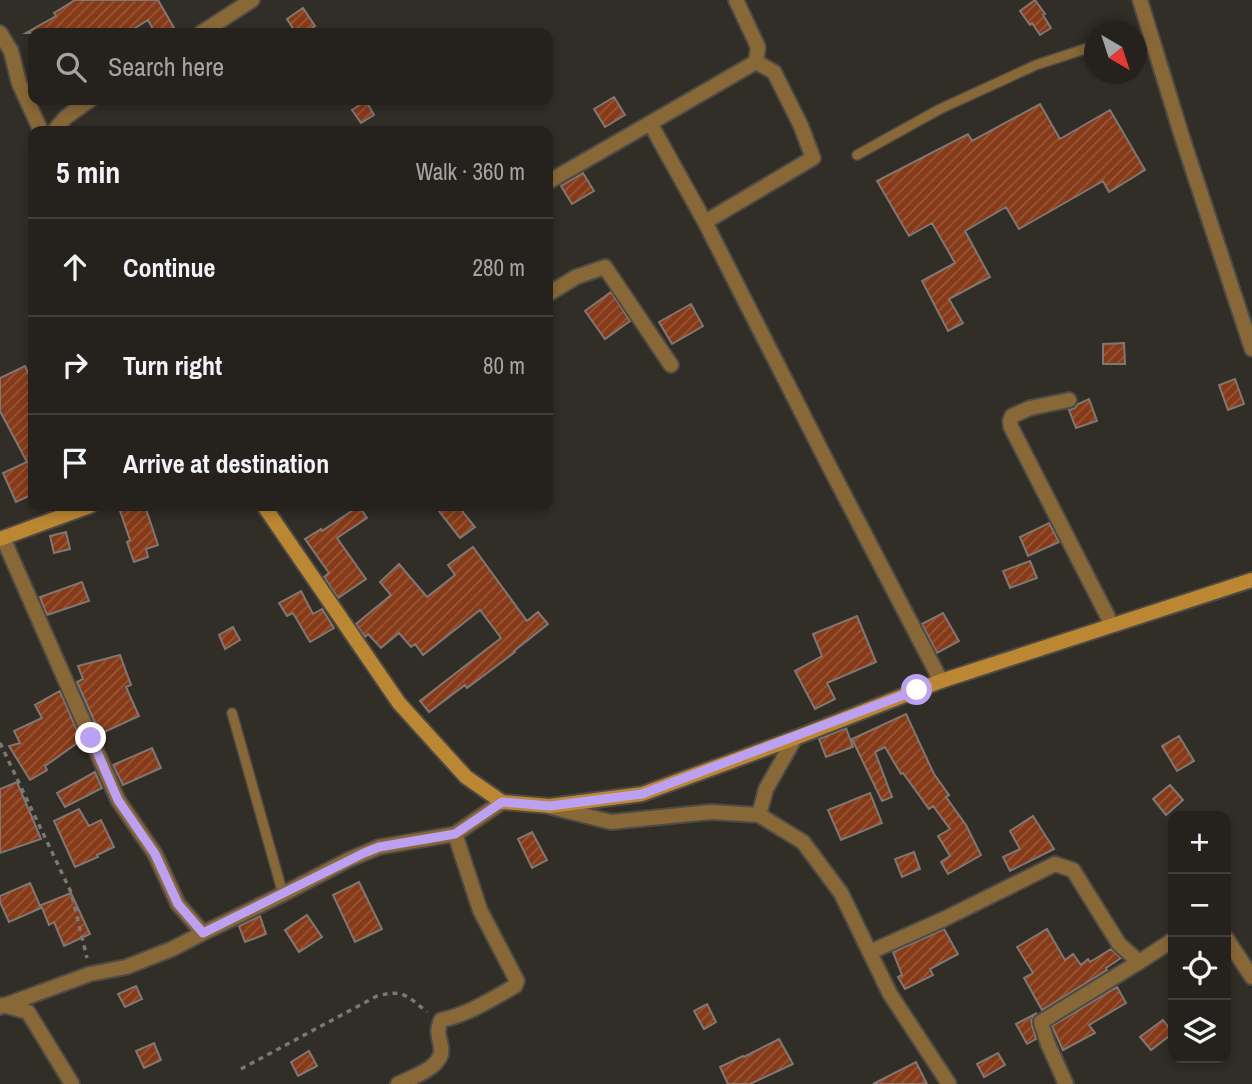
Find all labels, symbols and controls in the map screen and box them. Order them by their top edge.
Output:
north arrow [1084,21,1147,84]
search box [28,28,553,105]
icon: search [52,48,90,86]
text: Search here [108,49,224,84]
text: 5 min [56,152,120,192]
text: Walk · 360 m [416,156,525,187]
icon: ahead [56,248,94,286]
text: Continue [123,250,215,285]
text: 280 m [473,252,525,283]
icon: right [56,346,94,384]
text: Turn right [123,348,222,383]
text: 80 m [483,350,525,381]
icon: arrive [56,444,94,482]
text: Arrive at destination [123,446,329,481]
route start [901,674,932,705]
route end [75,722,106,753]
map controls [1168,811,1231,1063]
button: + [1168,811,1231,874]
button: − [1168,874,1231,937]
button: locate [1168,937,1231,1000]
button: layers [1168,1000,1231,1063]

